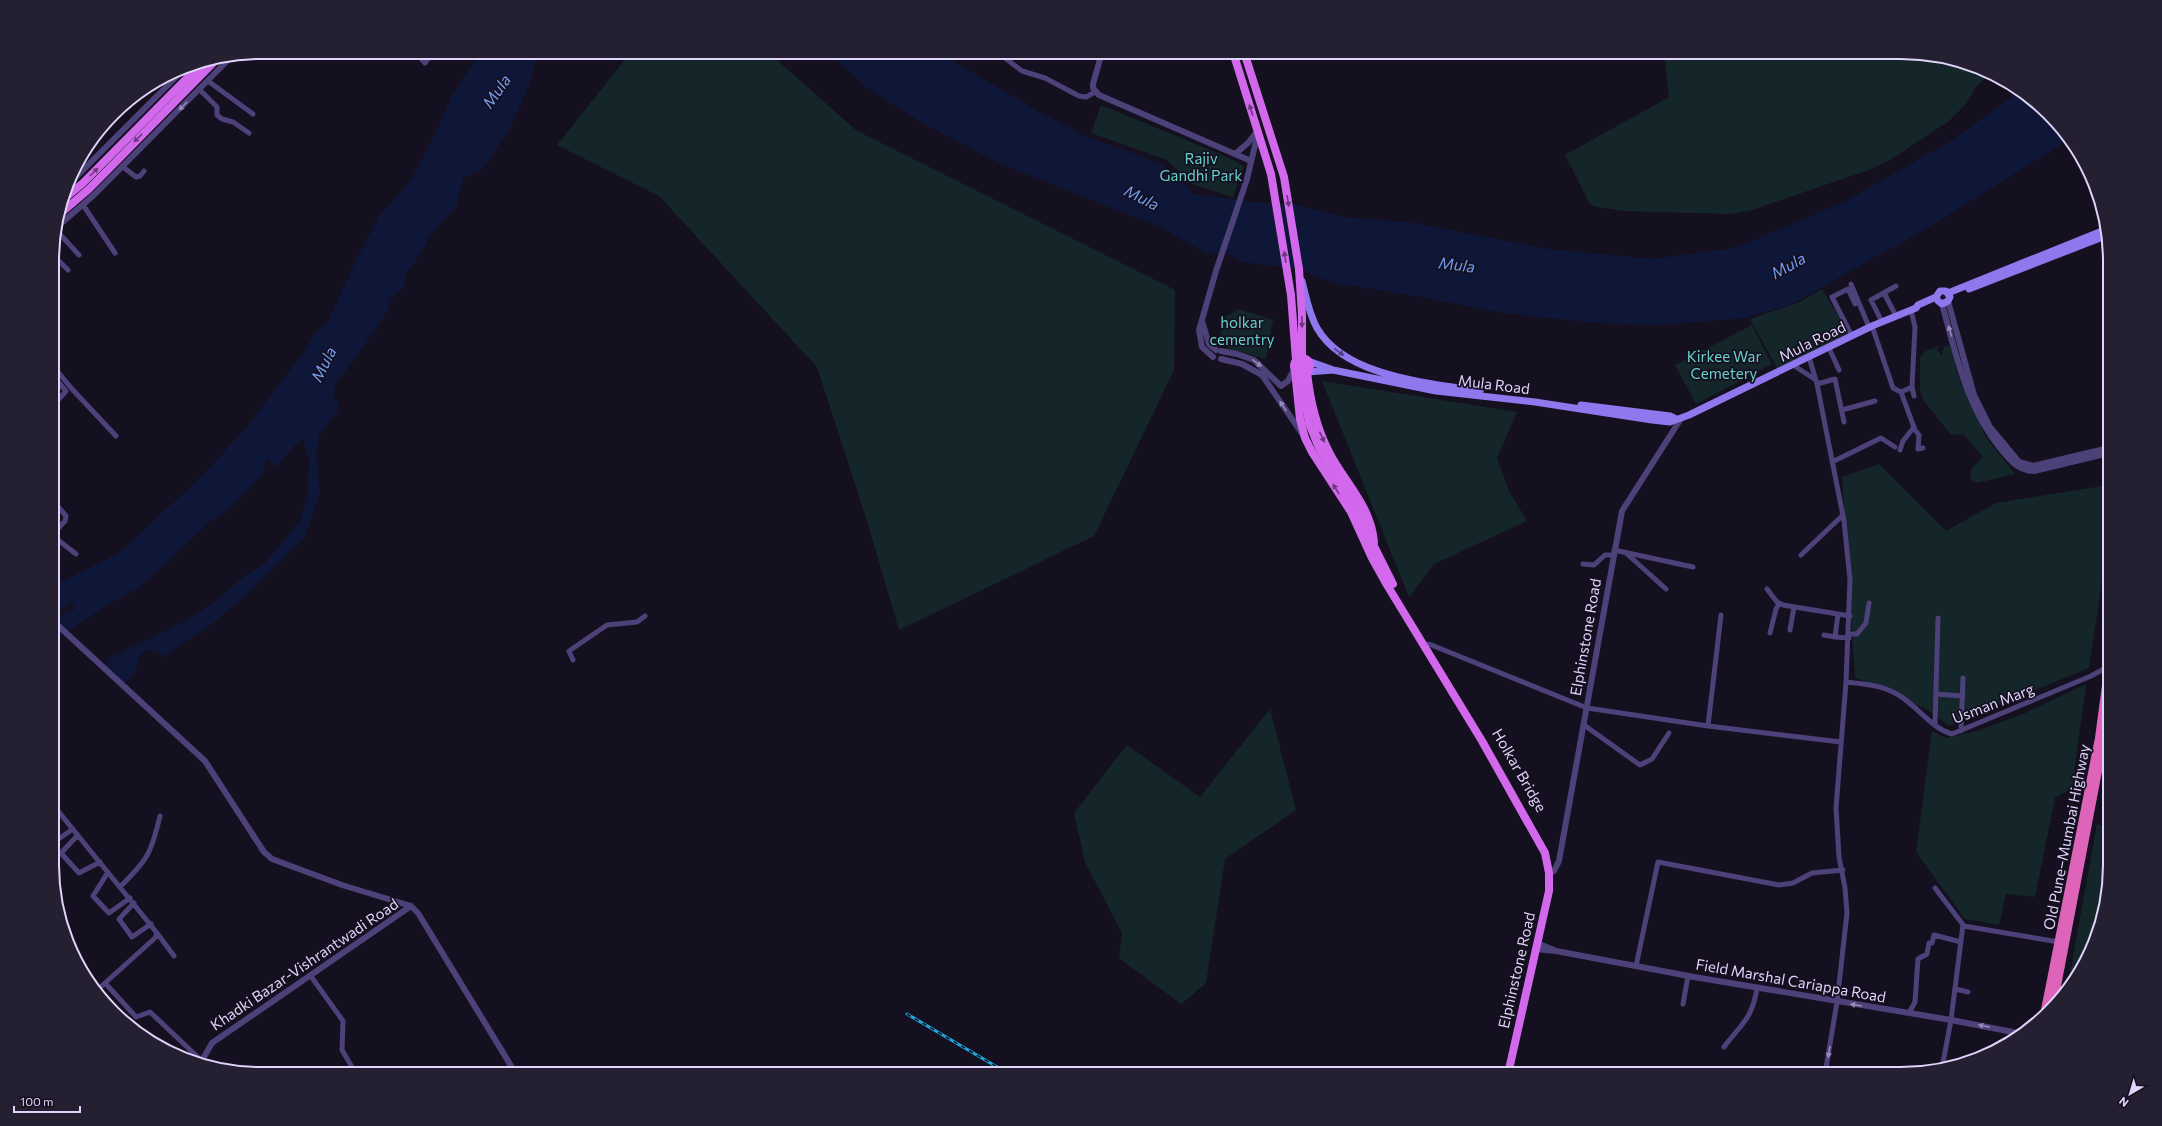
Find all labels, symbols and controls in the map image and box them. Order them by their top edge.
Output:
water label: Mula [478,71,514,111]
one-way arrow [178,101,188,111]
one-way arrow [1248,104,1254,116]
one-way arrow [134,133,143,143]
park label: Rajiv Gandhi Park [1160,149,1242,184]
one-way arrow [89,167,99,177]
water label: Mula [1121,180,1163,214]
one-way arrow [1285,195,1291,207]
water label: Mula [1767,248,1809,282]
one-way arrow [1281,251,1287,263]
water label: Mula [1438,252,1476,276]
park label: holkar cementry [1210,313,1275,348]
one-way arrow [1299,316,1305,329]
street label: Mula Road [1776,317,1848,365]
one-way arrow [1947,325,1953,337]
water label: Mula [306,343,340,385]
park label: Kirkee War Cemetery [1687,347,1761,382]
one-way arrow [1334,348,1344,356]
one-way arrow [1252,359,1263,367]
street label: Mula Road [1457,371,1531,397]
one-way arrow [1279,400,1287,411]
one-way arrow [1319,432,1325,443]
one-way arrow [1332,483,1339,495]
street label: Elphinstone Road [1566,577,1604,697]
street label: Usman Marg [1949,679,2037,727]
street label: Holkar Bridge [1489,725,1551,815]
street label: Old Pune–Mumbai Highway [2039,742,2093,931]
street label: Khadki Bazar-Vishrantwadi Road [207,894,401,1034]
street label: Elphinstone Road [1494,910,1538,1030]
street label: Field Marshal Cariappa Road [1695,954,1887,1006]
one-way arrow [1850,1002,1862,1008]
one-way arrow [1978,1023,1991,1029]
one-way arrow [1826,1046,1832,1058]
north arrow [2110,1074,2150,1114]
scale bar [14,1088,80,1114]
text: 100 m [20,1094,54,1108]
text: N [2116,1095,2131,1110]

